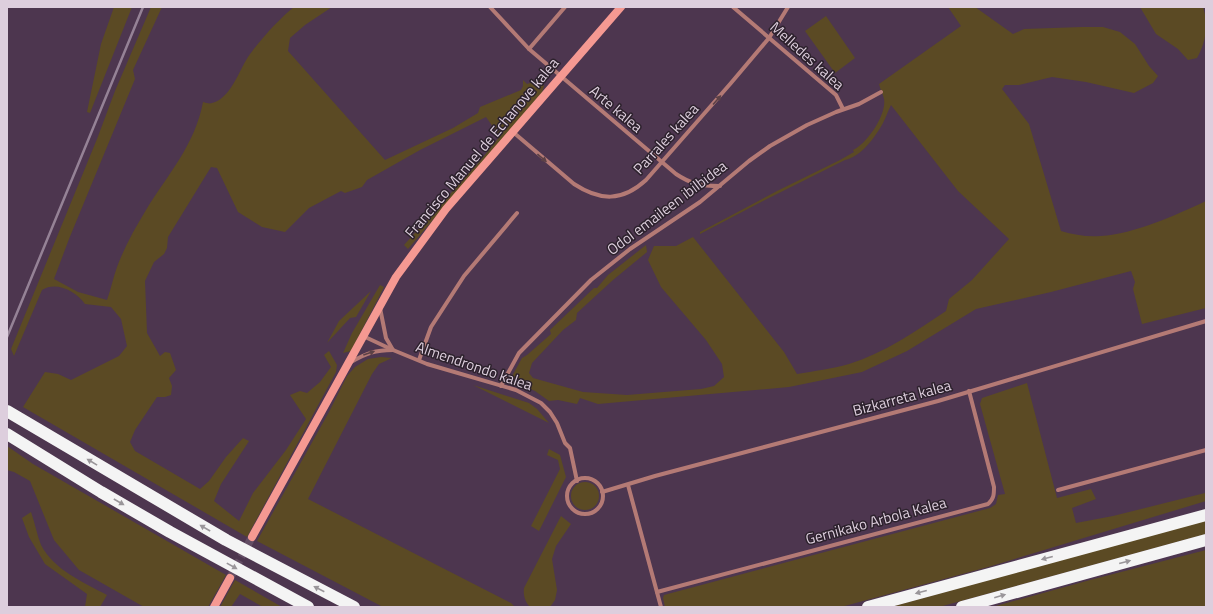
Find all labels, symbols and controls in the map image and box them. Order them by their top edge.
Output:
street label: Melledes kalea [765,16,850,96]
street label: Francisco Manuel de Echanove kalea [399,52,564,243]
street label: Arte kalea [585,79,648,138]
one-way arrow [712,95,721,105]
street label: Parrales kalea [627,98,704,179]
one-way arrow [537,153,548,162]
street label: Odol emaileen ibilbidea [602,154,732,261]
street label: Almendrondo kalea [413,335,536,396]
one-way arrow [364,350,376,356]
street label: Bizkarreta kalea [850,373,954,422]
one-way arrow [86,459,98,466]
street label: Gernikako Arbola Kalea [803,491,949,550]
one-way arrow [113,499,125,506]
one-way arrow [199,524,211,531]
one-way arrow [1041,555,1053,561]
one-way arrow [1119,558,1131,564]
one-way arrow [227,563,238,570]
one-way arrow [313,586,325,592]
one-way arrow [915,590,928,596]
one-way arrow [994,593,1006,599]

